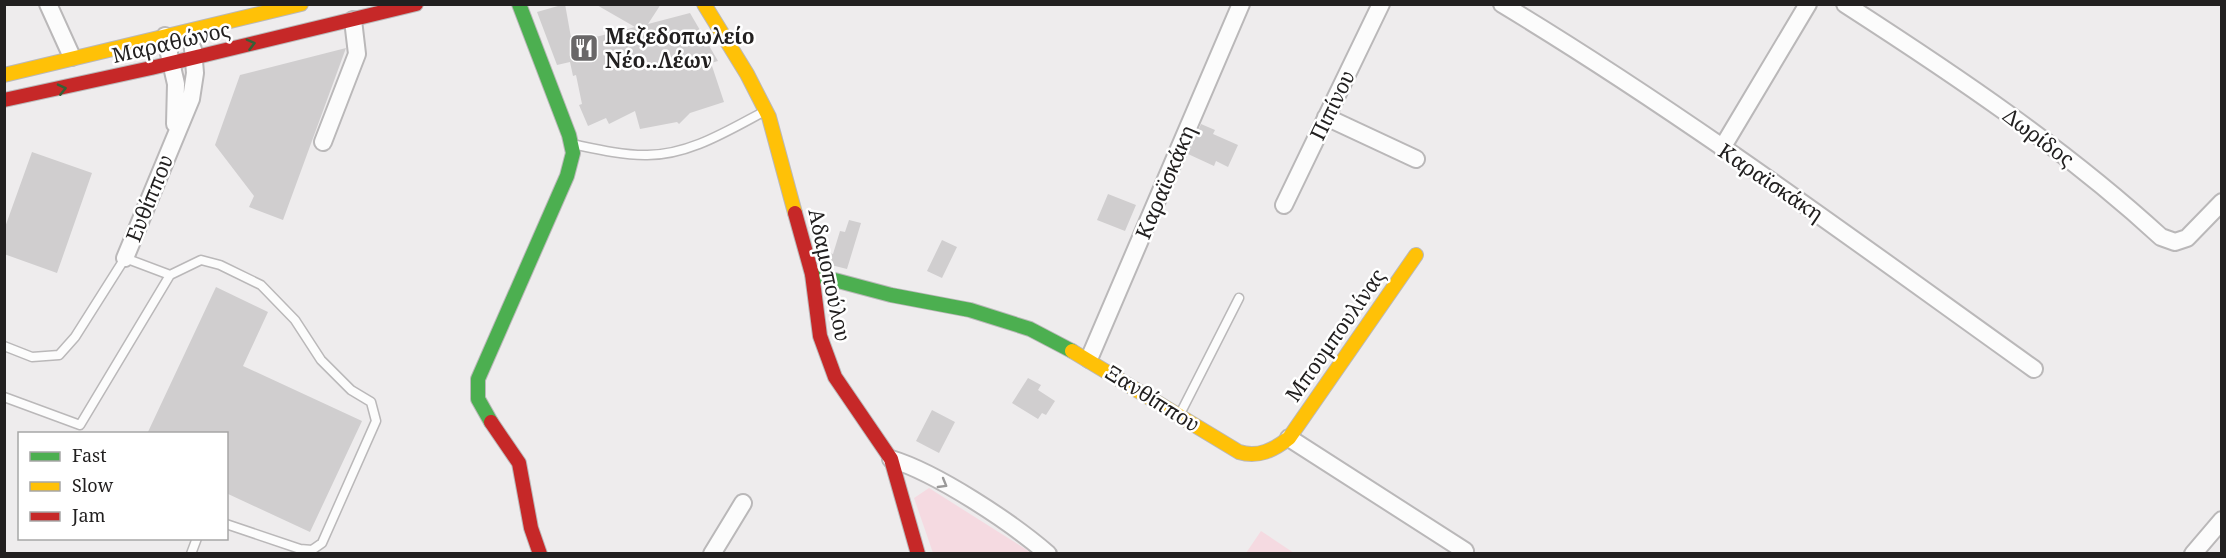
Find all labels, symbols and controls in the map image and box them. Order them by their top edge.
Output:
street label: Μαραθώνος [109,15,233,69]
place label: Μεζεδοπωλείο Νέο..Λέων [605,22,755,74]
restaurant icon: Μεζεδοπωλείο Νέο..Λέων [568,32,600,64]
one-way arrow [246,39,256,52]
street label: Πιπίνου [1303,65,1361,145]
one-way arrow [57,83,67,96]
street label: Δωρίδος [1998,101,2080,173]
street label: Καραϊσκάκη [1128,121,1202,243]
street label: Καραϊσκάκη [1713,137,1829,227]
street label: Ευθίππου [119,150,179,246]
street label: Αδαμοπούλου [802,206,858,344]
street label: Μπουμπουλίνας [1279,263,1391,407]
street label: Ξανθίππου [1101,358,1205,438]
legend [18,432,228,540]
text: Fast [72,443,107,467]
text: Slow [72,473,114,497]
one-way arrow [937,477,947,489]
text: Jam [71,503,106,527]

